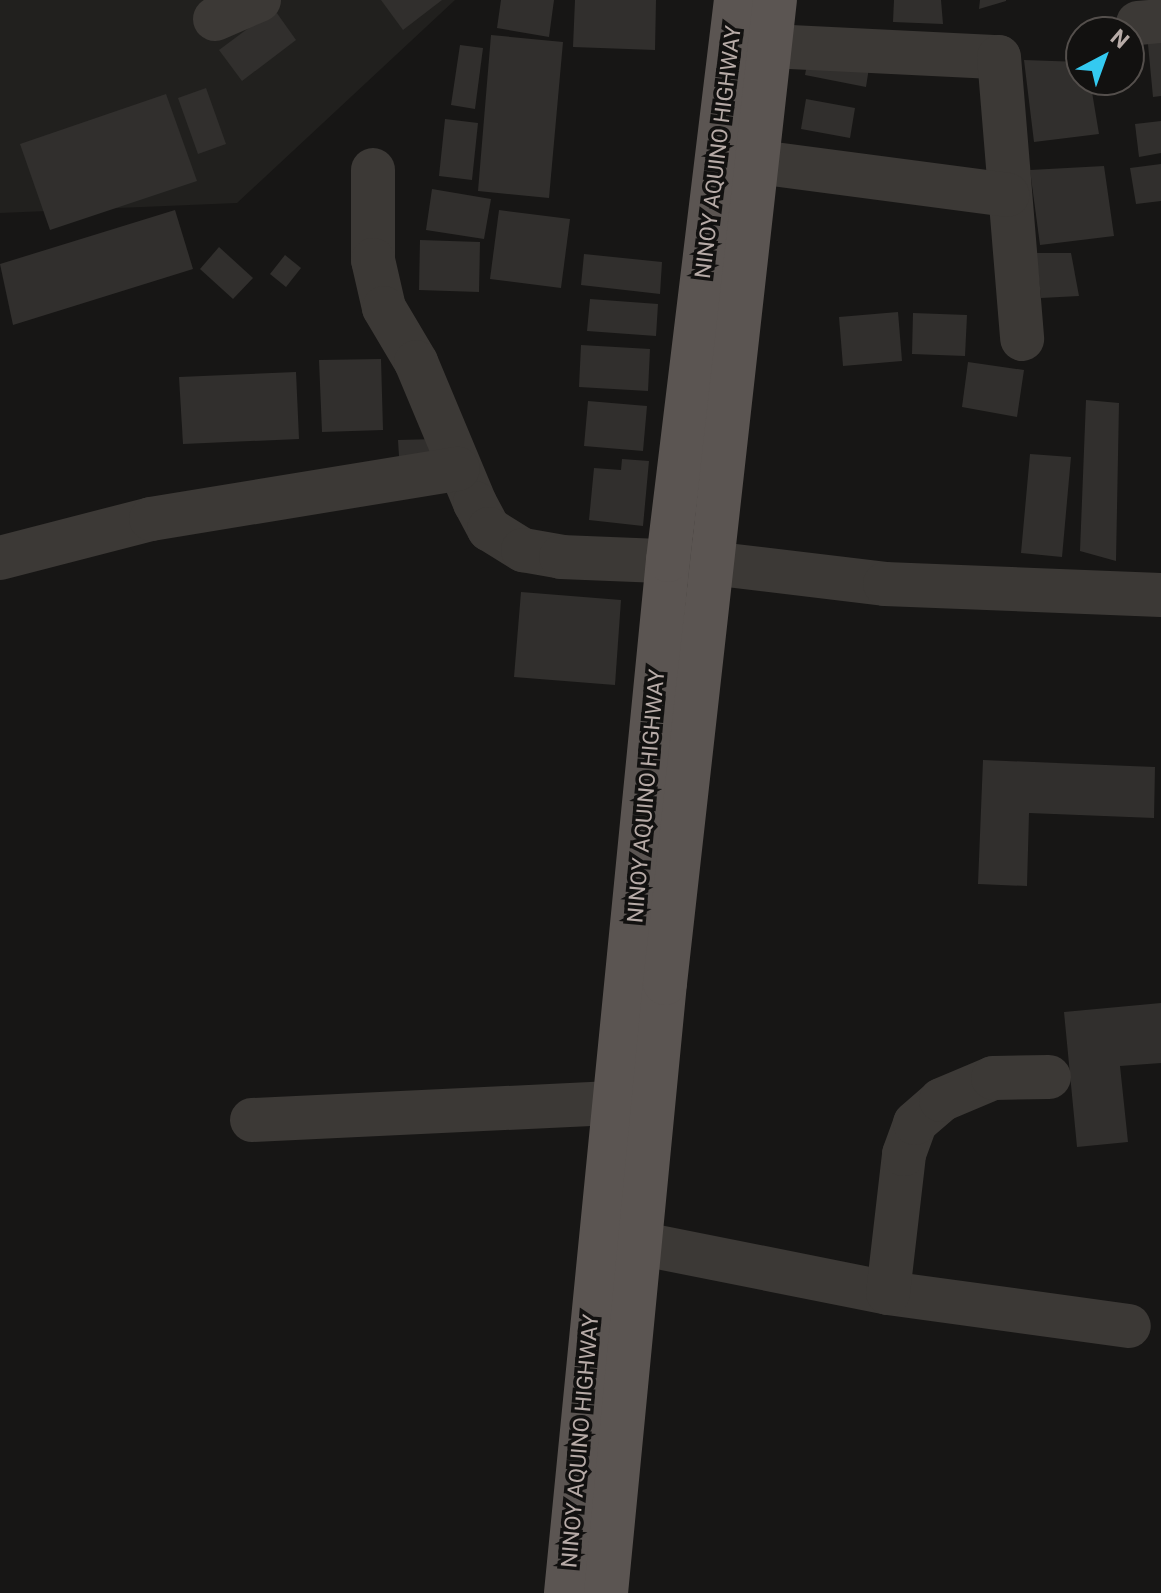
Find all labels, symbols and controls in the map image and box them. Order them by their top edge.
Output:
north arrow [1065,16,1145,96]
street label: NINOY AQUINO HIGHWAY [689,24,747,280]
text: N [1106,24,1134,54]
street label: NINOY AQUINO HIGHWAY [622,668,670,924]
street label: NINOY AQUINO HIGHWAY [556,1313,604,1569]

